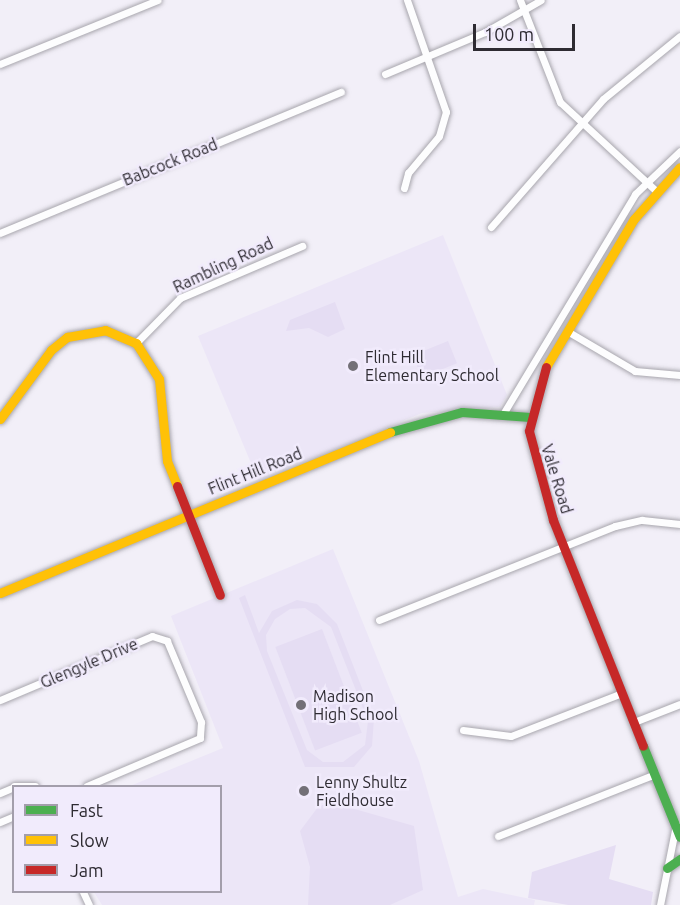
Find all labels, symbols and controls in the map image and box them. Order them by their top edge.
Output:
scale bar [476,12,578,50]
text: 100 m [484,24,534,44]
street label: Babcock Road [120,134,220,190]
street label: Rambling Road [170,233,276,297]
place label: Flint Hill Elementary School [365,347,499,385]
marker: Flint Hill Elementary School [346,359,360,373]
street label: Vale Road [537,442,577,516]
street label: Flint Hill Road [205,443,305,499]
street label: Glengyle Drive [37,634,141,692]
place label: Madison High School [313,686,398,724]
marker: Madison High School [294,698,308,712]
place label: Lenny Shultz Fieldhouse [316,772,407,810]
marker: Lenny Shultz Fieldhouse [297,784,311,798]
legend [12,785,222,893]
text: Fast [70,800,103,820]
text: Slow [70,830,109,850]
text: Jam [70,860,104,880]

